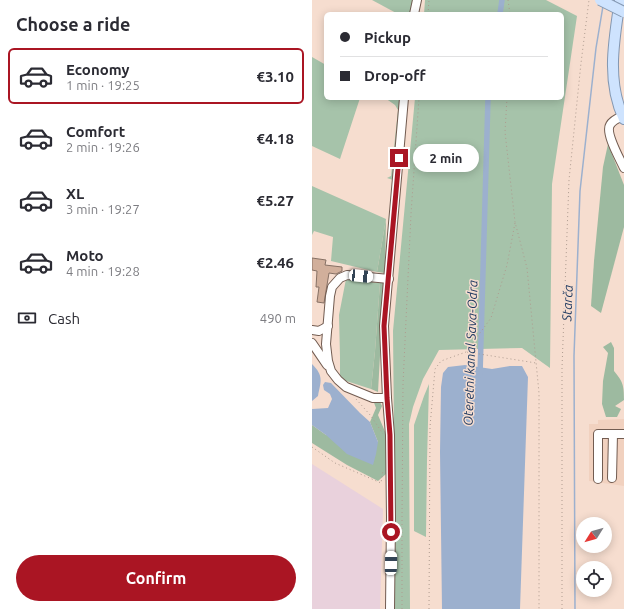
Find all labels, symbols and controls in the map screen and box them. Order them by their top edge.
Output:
text: Choose a ride [16,14,130,34]
text: Pickup [364,29,411,46]
icon: car [18,58,54,94]
text: Economy [66,61,130,78]
text: Drop-off [364,67,426,84]
text: €3.10 [256,68,294,85]
text: 1 min · 19:25 [66,78,140,92]
icon: car [18,120,54,156]
text: Comfort [66,123,125,140]
text: €4.18 [256,130,294,147]
text: 2 min · 19:26 [66,140,140,154]
callout: 2 min [413,144,479,172]
route end [390,149,408,167]
text: 2 min [430,151,462,165]
icon: car [18,182,54,218]
text: XL [66,185,84,202]
text: €5.27 [256,192,294,209]
text: 3 min · 19:27 [66,202,140,216]
icon: car [18,244,54,280]
text: Moto [66,247,104,264]
text: €2.46 [256,254,294,271]
text: 4 min · 19:28 [66,264,140,278]
car [348,269,374,283]
water label: Oteretni kanal Sava-Odra [460,280,480,426]
water label: Starča [559,284,575,323]
icon: cash [16,307,38,329]
text: Cash [48,310,80,327]
text: 490 m [260,311,296,325]
north arrow [576,517,612,553]
map controls [576,517,612,597]
route start [382,523,400,541]
car [385,551,397,575]
button: Confirm [16,555,296,601]
button: locate [576,561,612,597]

